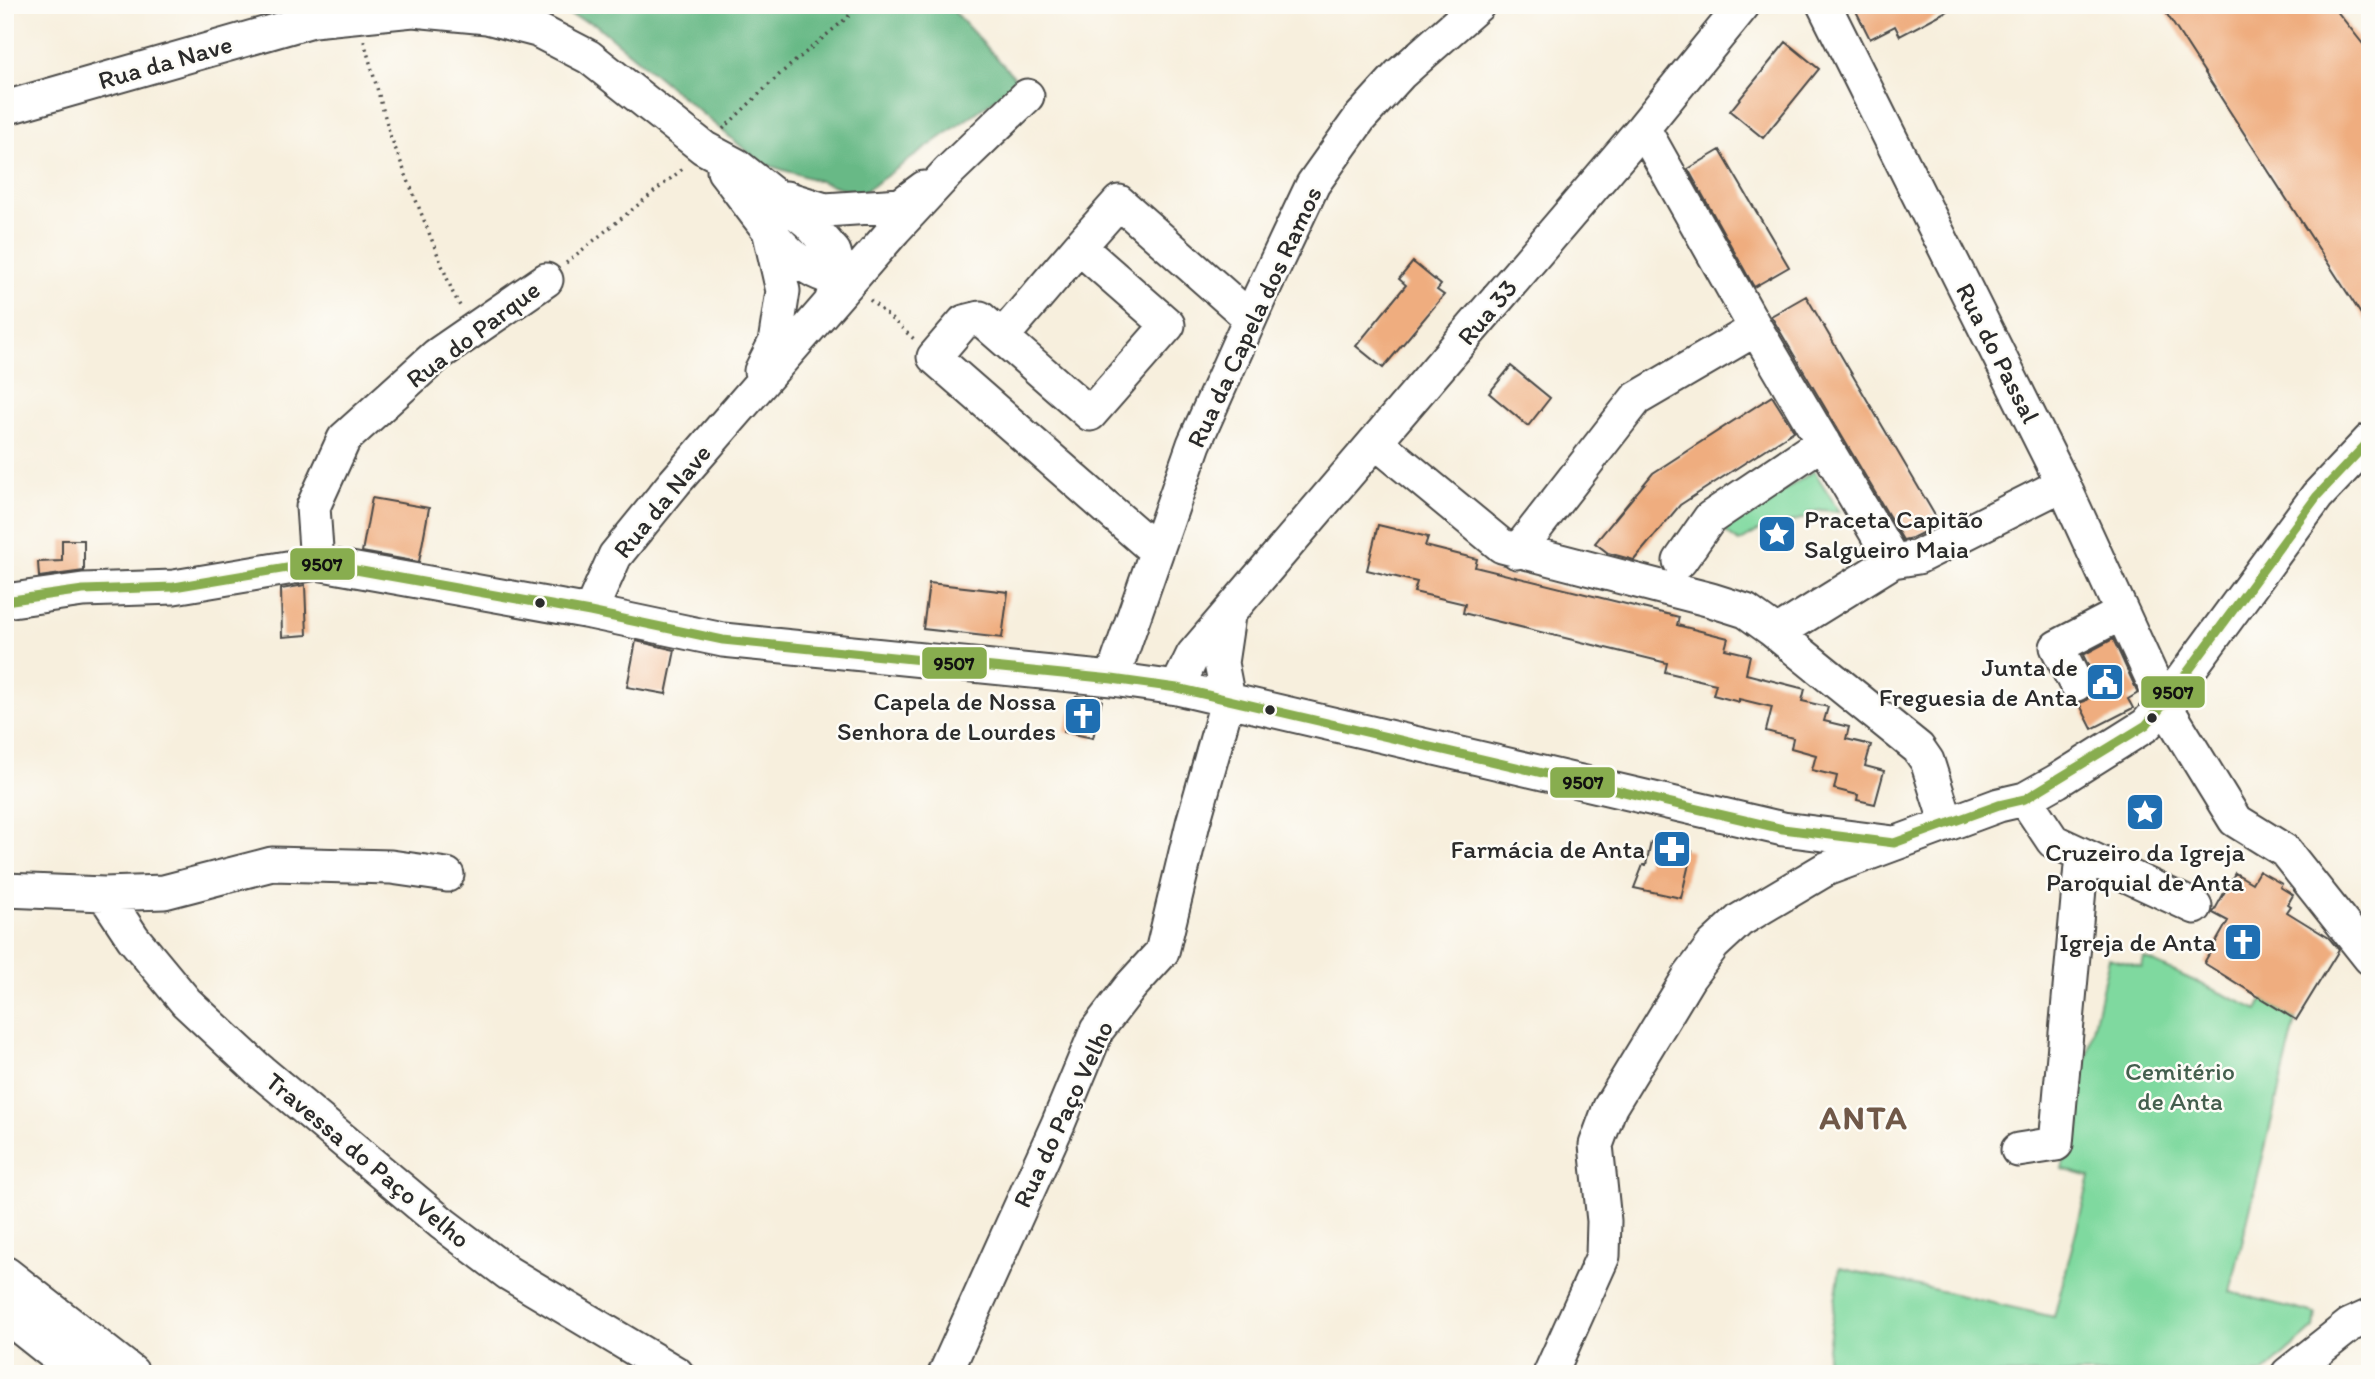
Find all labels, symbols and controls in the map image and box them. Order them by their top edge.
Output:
street label: Rua da Nave [94,28,236,96]
street label: Rua da Capela dos Ramos [1179,181,1329,453]
street label: Rua 33 [1450,272,1524,352]
street label: Rua do Parque [400,273,546,395]
street label: Rua do Passal [1949,278,2047,428]
street label: Rua da Nave [606,437,718,565]
place label: Praceta Capitão Salgueiro Maia [1804,503,1983,565]
place icon: Praceta Capitão Salgueiro Maia [1756,513,1798,555]
line badge: 9507 [289,547,356,581]
text: 9507 [301,553,343,576]
unlabelled marker [533,596,547,610]
line badge: 9507 [921,646,988,680]
place label: Junta de Freguesia de Anta [1879,651,2078,713]
text: 9507 [933,652,975,675]
public building icon: Junta de Freguesia de Anta [2084,661,2126,703]
line badge: 9507 [2140,675,2206,709]
text: 9507 [2152,681,2194,704]
place label: Capela de Nossa Senhora de Lourdes [837,685,1057,747]
church icon: Capela de Nossa Senhora de Lourdes [1062,695,1104,737]
unlabelled marker [1263,703,1277,717]
unlabelled marker [2145,711,2159,725]
line badge: 9507 [1549,766,1616,799]
text: 9507 [1562,771,1604,794]
place icon: Cruzeiro da Igreja Paroquial de Anta [2124,791,2166,833]
pharmacy icon: Farmácia de Anta [1651,828,1693,870]
place label: Farmácia de Anta [1450,833,1645,865]
place label: Cruzeiro da Igreja Paroquial de Anta [2045,836,2246,898]
church icon: Igreja de Anta [2222,921,2264,963]
place label: Igreja de Anta [2059,926,2216,958]
street label: Rua do Paço Velho [1006,1015,1120,1213]
park label: Cemitério de Anta [2125,1055,2235,1117]
street label: Travessa do Paço Velho [259,1065,477,1255]
district label: ANTA [1818,1098,1909,1137]

